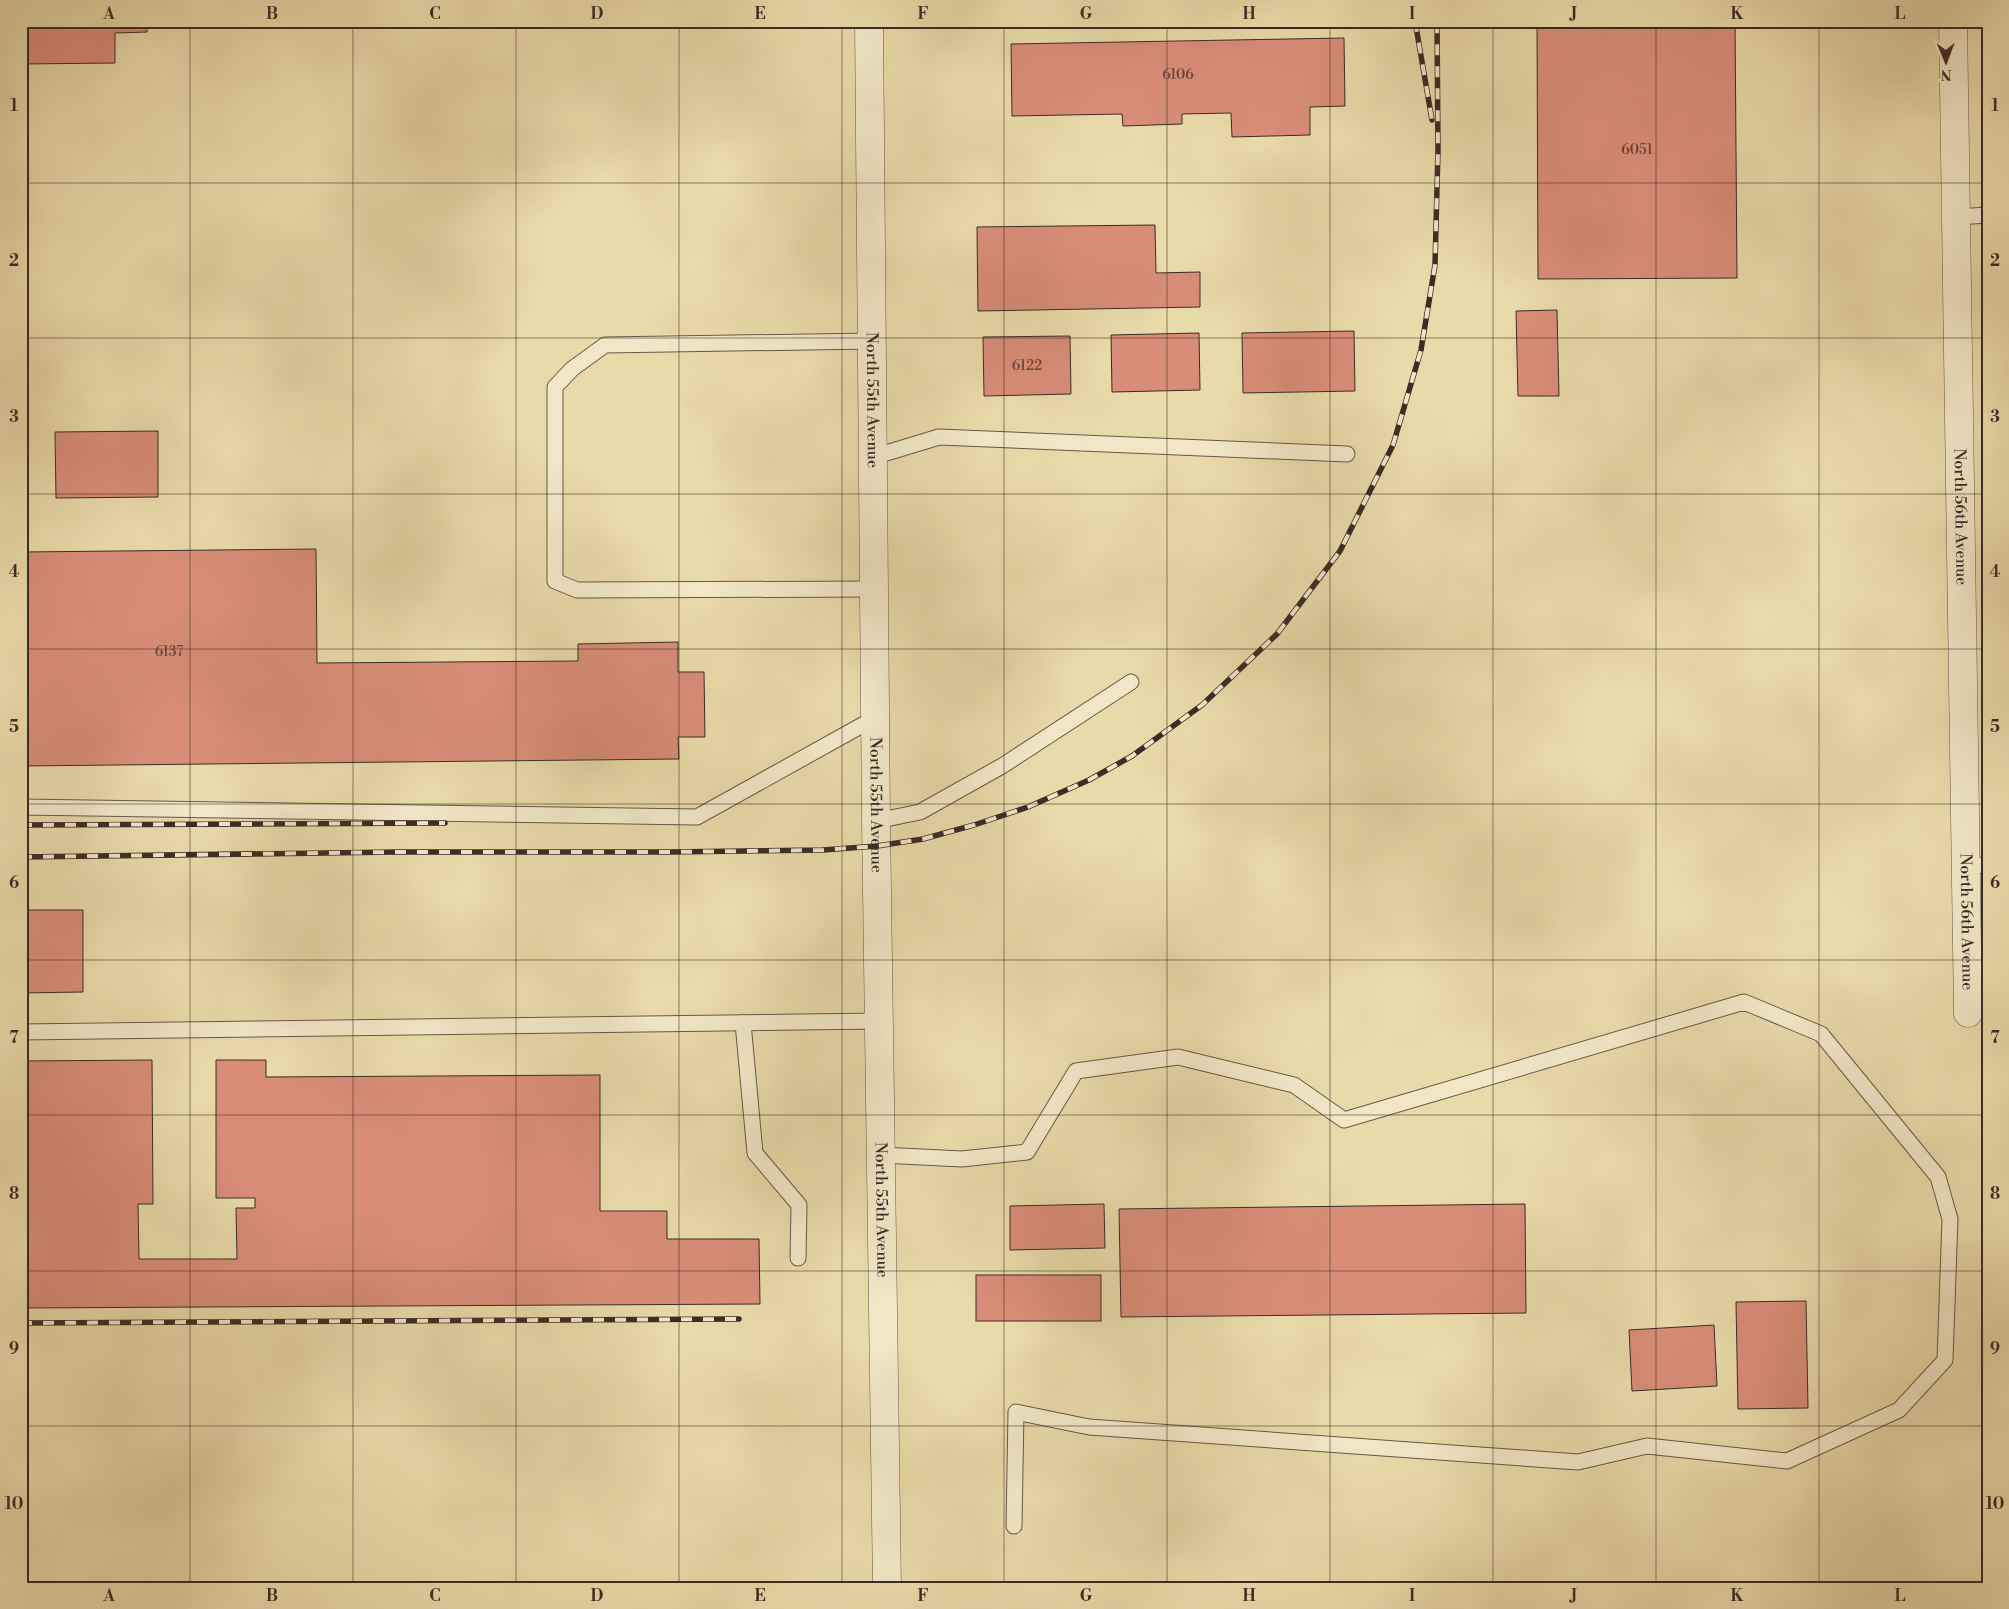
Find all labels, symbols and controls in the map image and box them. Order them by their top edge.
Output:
text: A [102,4,115,24]
text: B [266,4,278,24]
text: C [429,4,441,24]
text: D [591,4,604,24]
text: E [754,4,766,24]
text: F [917,4,929,24]
text: G [1080,4,1093,24]
text: H [1242,4,1256,24]
text: I [1409,4,1415,24]
text: J [1569,4,1577,24]
text: K [1731,4,1745,24]
text: L [1895,4,1906,24]
north arrow [1922,38,1972,88]
text: N [1941,65,1952,83]
house number: 6106 [1162,66,1194,84]
text: 1 [10,96,18,116]
text: 1 [1991,96,1999,116]
house number: 6051 [1621,141,1653,159]
text: 2 [9,251,19,271]
text: 2 [1990,251,2000,271]
street label: North 55th Avenue [862,332,883,468]
house number: 6122 [1012,357,1042,375]
text: 3 [9,407,19,427]
text: 3 [1990,407,2000,427]
street label: North 56th Avenue [1949,448,1972,586]
text: 4 [9,562,20,582]
text: 4 [1990,562,2001,582]
house number: 6137 [155,643,183,661]
text: 5 [9,717,19,737]
text: 5 [1990,717,2000,737]
street label: North 55th Avenue [865,737,887,873]
street label: North 56th Avenue [1956,853,1978,990]
text: 6 [9,873,19,893]
text: 6 [1990,873,2000,893]
text: 7 [9,1028,19,1048]
text: 7 [1990,1028,2000,1048]
street label: North 55th Avenue [871,1142,893,1278]
text: 8 [9,1184,19,1204]
text: 8 [1990,1184,2000,1204]
text: 9 [9,1339,19,1359]
text: 9 [1990,1339,2000,1359]
text: 10 [5,1494,23,1514]
text: 10 [1986,1494,2004,1514]
text: A [102,1586,115,1606]
text: B [266,1586,278,1606]
text: C [429,1586,441,1606]
text: D [591,1586,604,1606]
text: E [754,1586,766,1606]
text: F [917,1586,929,1606]
text: G [1080,1586,1093,1606]
text: H [1242,1586,1256,1606]
text: I [1409,1586,1415,1606]
text: J [1569,1586,1577,1606]
text: K [1731,1586,1745,1606]
text: L [1895,1586,1906,1606]

